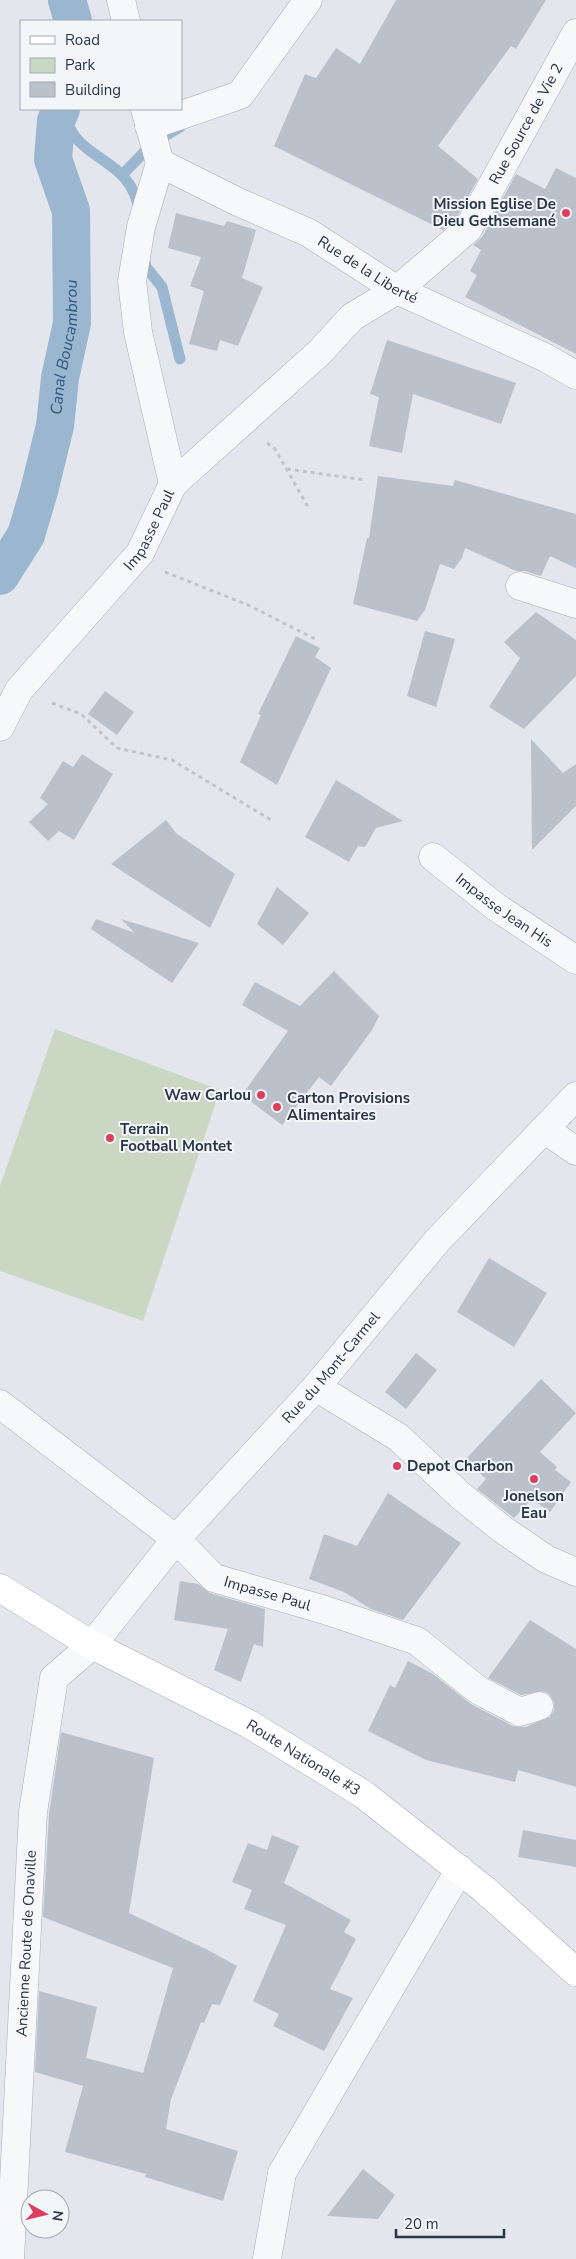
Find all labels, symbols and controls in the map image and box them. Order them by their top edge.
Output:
legend [20,20,182,110]
text: Road [65,30,100,50]
text: Park [65,55,95,75]
street label: Rue Source de Vie 2 [484,60,567,188]
text: Building [65,80,121,100]
place label: Mission Eglise De Dieu Gethsemané [432,194,556,231]
marker: Mission Eglise De Dieu Gethsemané [560,207,572,219]
street label: Rue de la Liberté [314,231,421,308]
water label: Canal Boucambrou [45,280,83,416]
street label: Impasse Paul [119,486,179,575]
street label: Impasse Jean His [451,869,557,952]
place label: Waw Carlou [164,1085,251,1105]
place label: Carton Provisions Alimentaires [287,1088,410,1125]
marker: Waw Carlou [255,1089,267,1101]
marker: Carton Provisions Alimentaires [271,1101,283,1113]
place label: Terrain Football Montet [120,1119,232,1156]
marker: Terrain Football Montet [104,1132,116,1144]
street label: Rue du Mont-Carmel [278,1307,385,1428]
place label: Depot Charbon [407,1456,513,1476]
marker: Depot Charbon [391,1460,403,1472]
marker: Jonelson Eau [528,1473,540,1485]
place label: Jonelson Eau [503,1486,564,1523]
street label: Impasse Paul [222,1571,314,1616]
street label: Route Nationale #3 [243,1715,364,1800]
street label: Ancienne Route de Onaville [11,1849,41,2037]
north arrow [20,2189,70,2239]
scale bar [396,2206,504,2238]
text: N [47,2209,68,2222]
text: 20 m [404,2214,439,2234]

